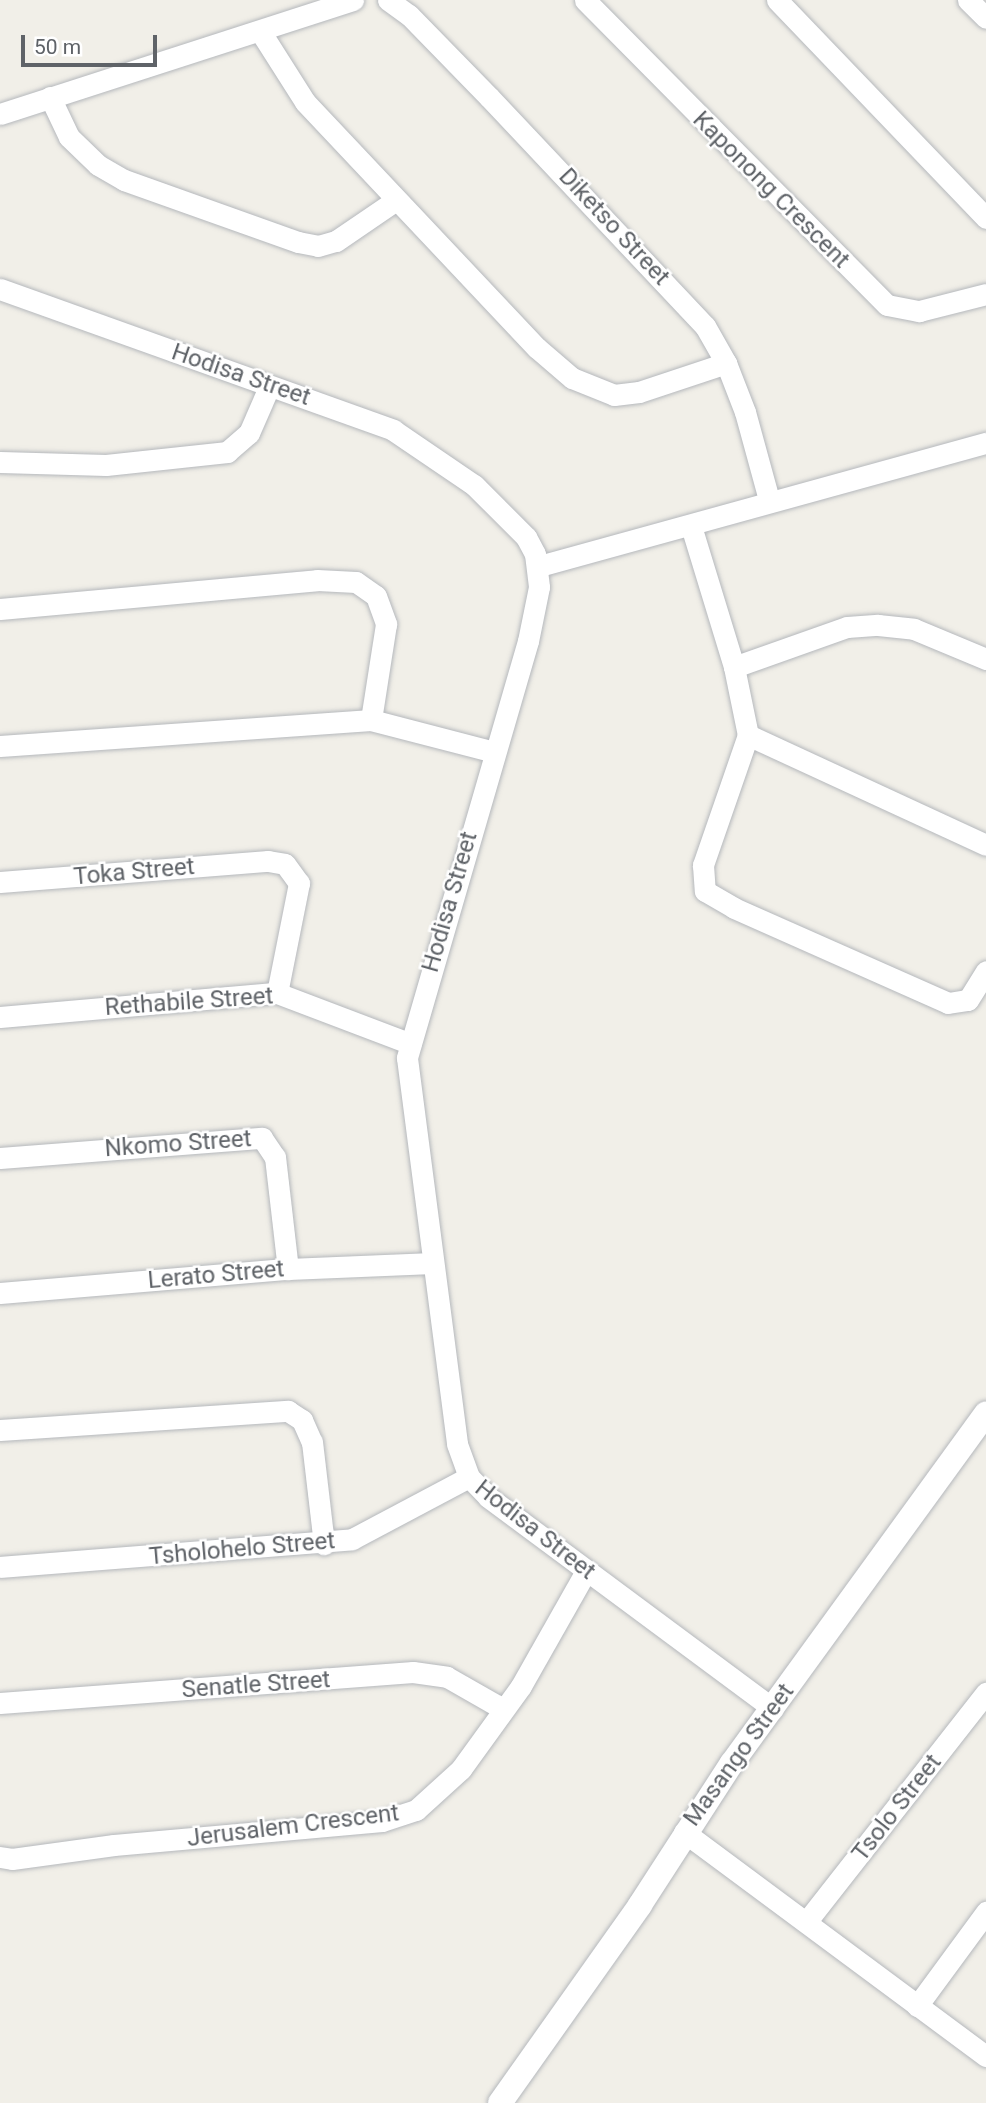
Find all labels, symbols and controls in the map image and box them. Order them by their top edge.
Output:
scale bar [24,21,161,65]
text: 50 m [34,35,81,59]
street label: Kaponong Crescent [687,106,855,274]
street label: Diketso Street [553,163,675,291]
street label: Hodisa Street [168,338,314,412]
street label: Hodisa Street [416,828,484,976]
street label: Toka Street [72,852,196,892]
street label: Rethabile Street [104,982,274,1022]
street label: Nkomo Street [104,1125,252,1163]
street label: Lerato Street [147,1255,285,1295]
street label: Hodisa Street [469,1474,601,1586]
street label: Tsholohelo Street [148,1527,336,1571]
street label: Senatle Street [181,1665,331,1705]
street label: Masango Street [678,1678,800,1832]
street label: Tsolo Street [846,1749,948,1867]
street label: Jerusalem Crescent [185,1799,401,1853]

